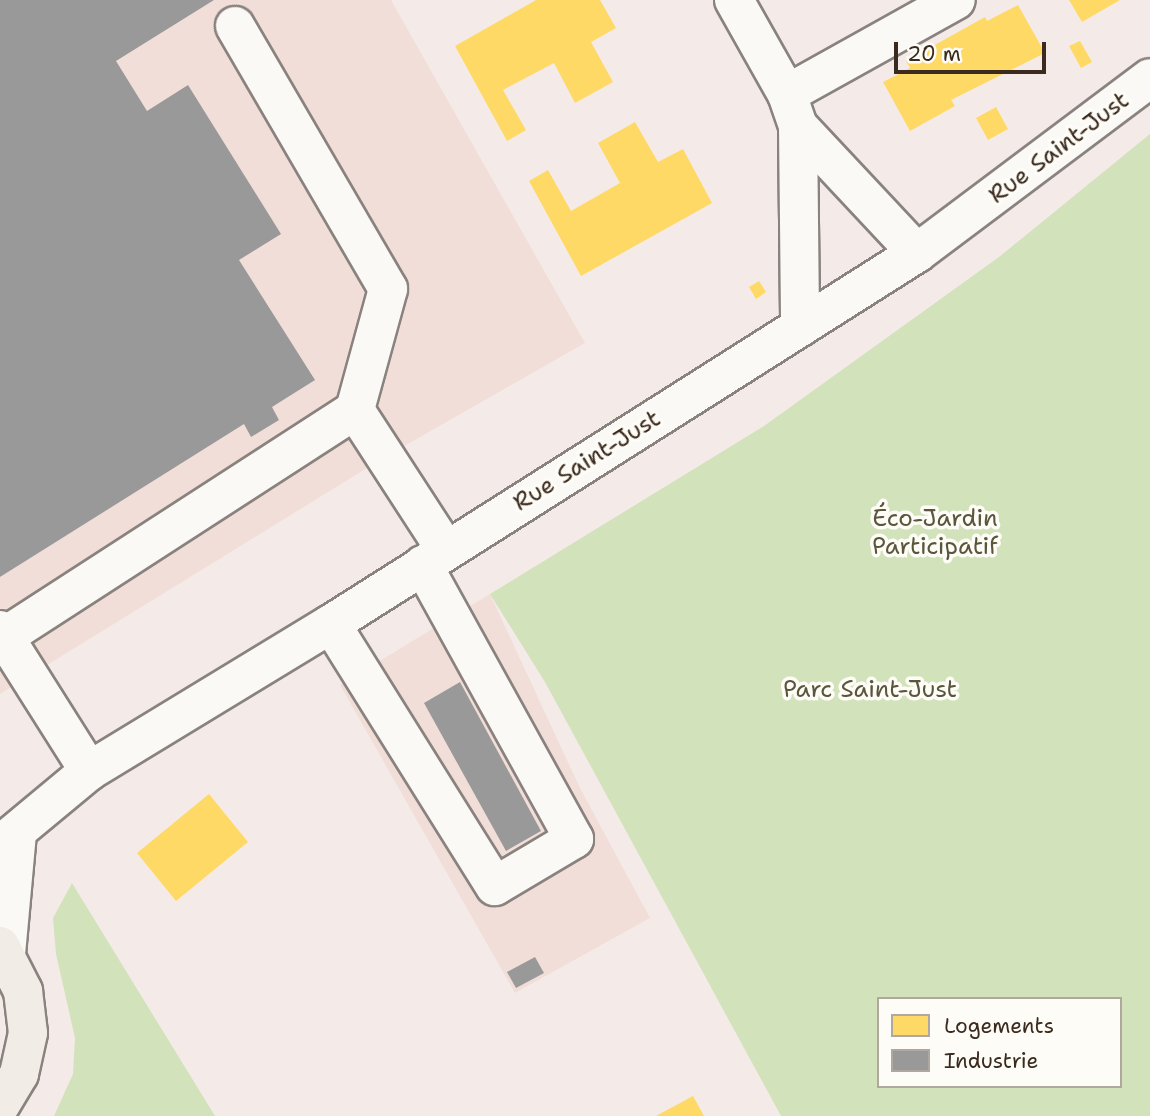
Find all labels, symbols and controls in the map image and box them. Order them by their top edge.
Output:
scale bar [898,28,1050,72]
text: 20 m [907,40,961,68]
street label: Rue Saint-Just [983,86,1135,210]
street label: Rue Saint-Just [508,404,666,518]
park label: Éco-Jardin Participatif [872,505,998,561]
park label: Parc Saint-Just [783,676,957,704]
legend [877,997,1122,1088]
text: Logements [944,1012,1054,1040]
text: Industrie [944,1047,1038,1075]

